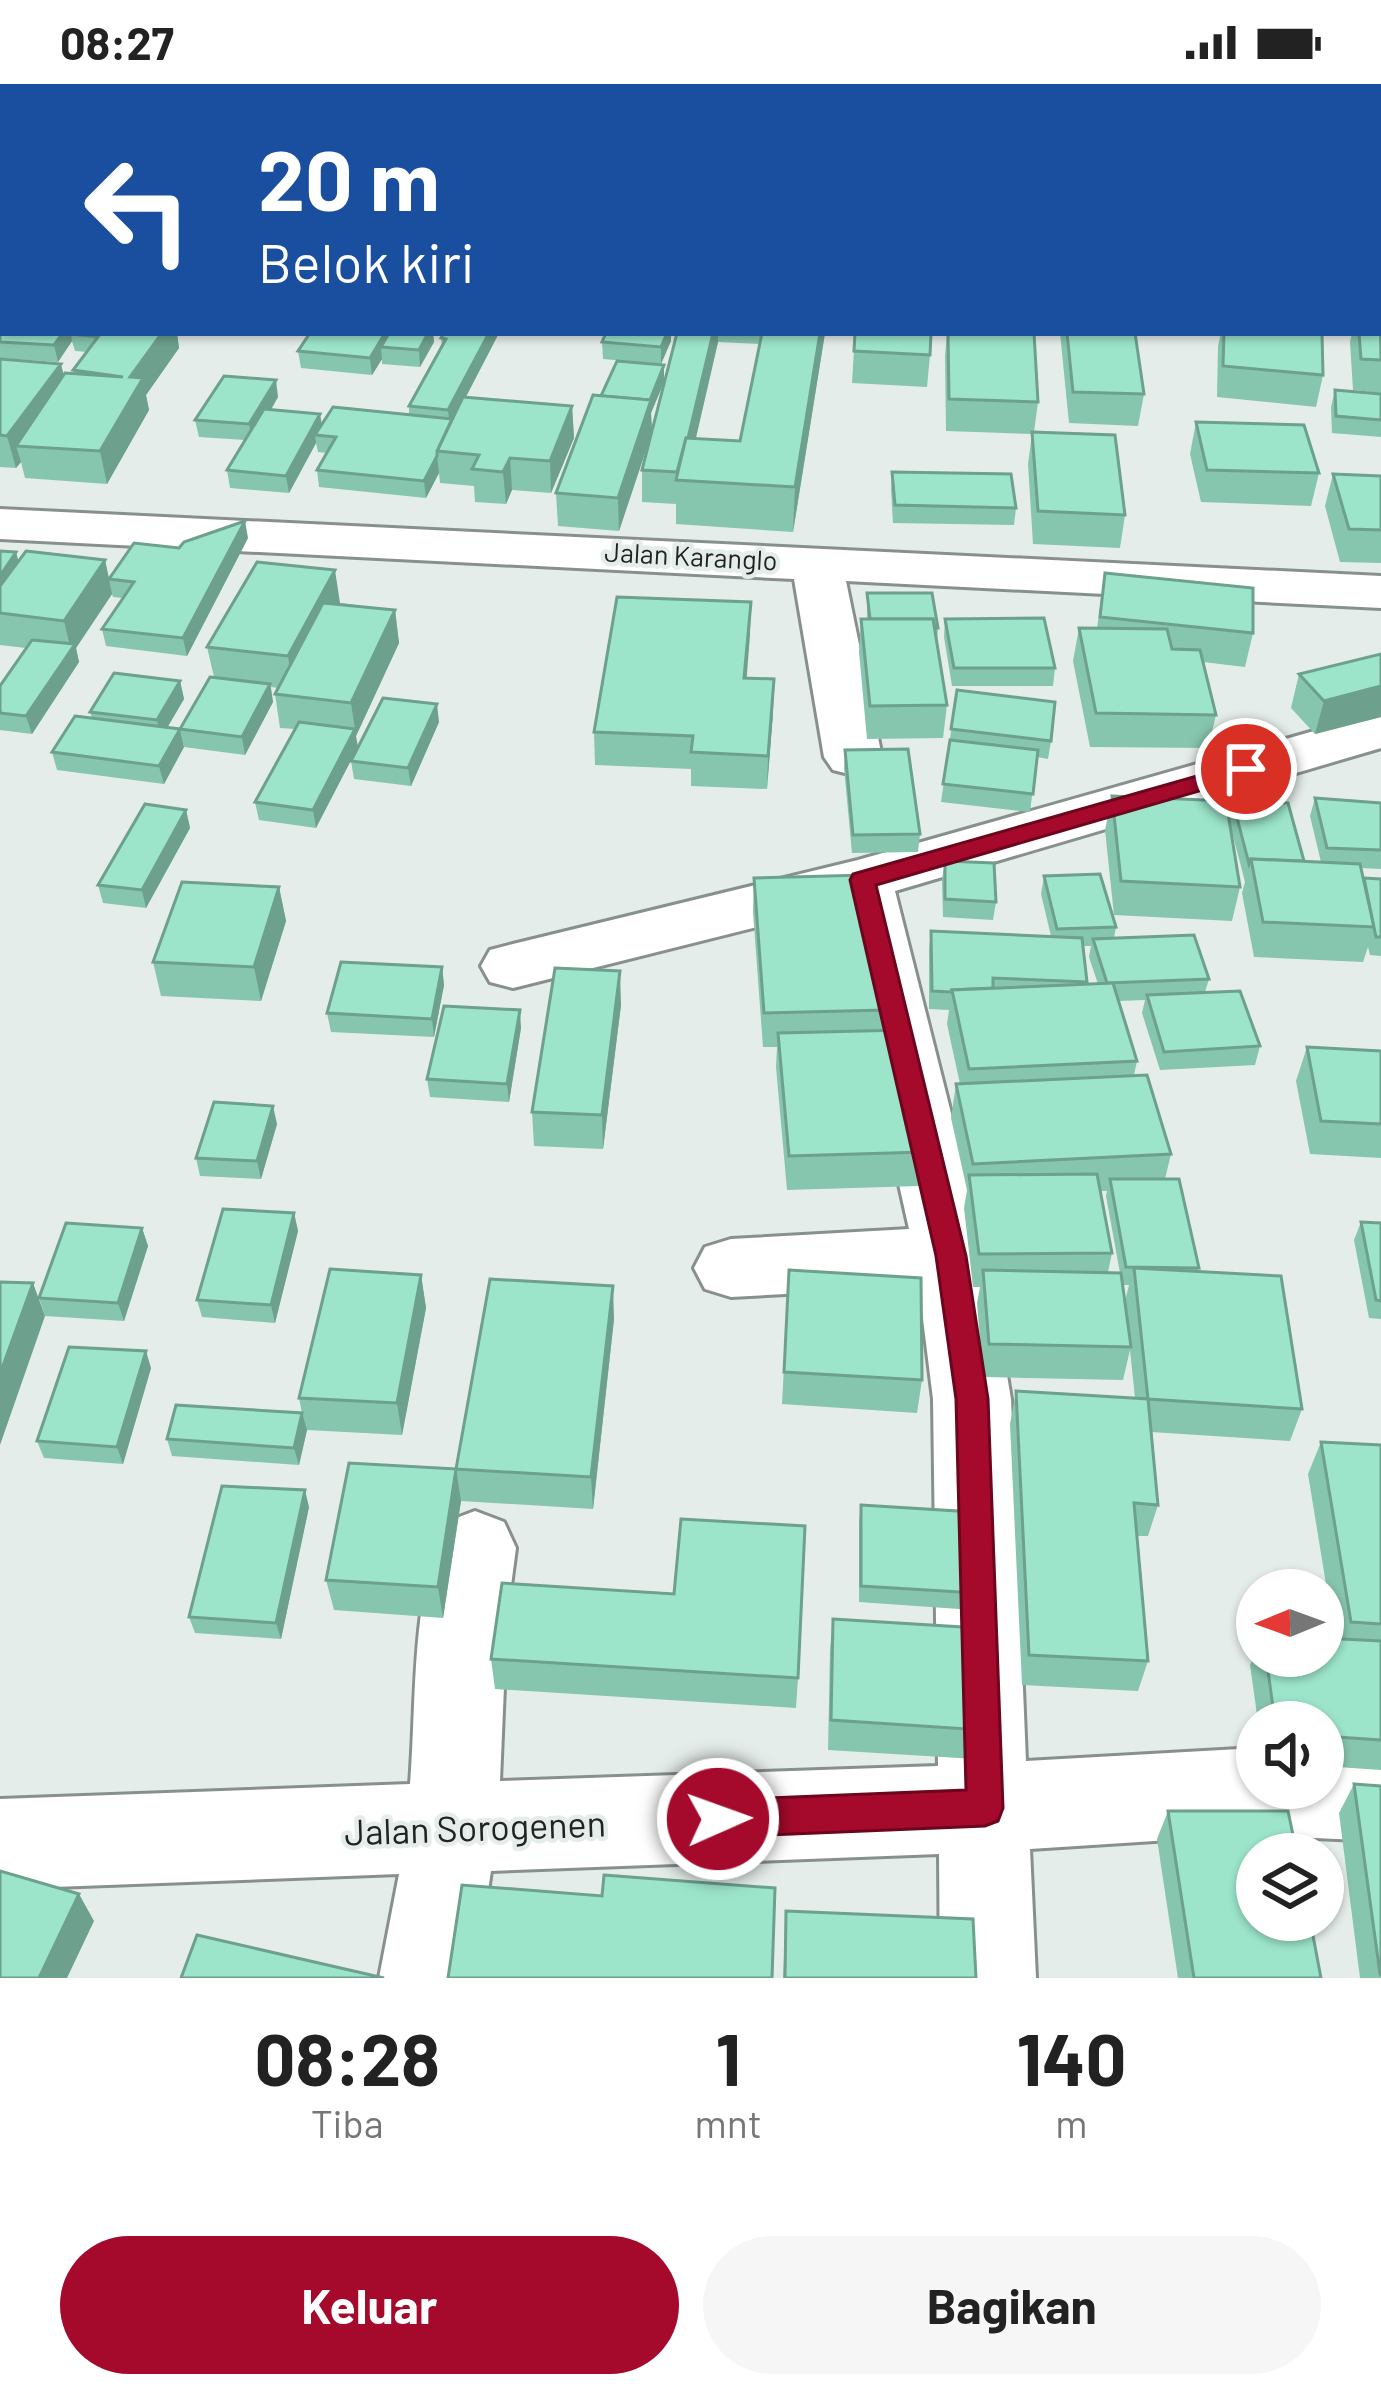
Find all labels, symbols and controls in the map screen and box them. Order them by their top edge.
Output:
text: 08:27 [60,15,174,69]
text: 20 m [258,127,440,228]
icon: left [60,132,216,288]
text: Belok kiri [258,229,475,294]
street label: Jalan Karanglo [604,534,778,576]
pin [1195,718,1297,820]
icon: arrive [1213,736,1279,802]
north arrow [1236,1569,1344,1677]
map controls [1236,1569,1344,1941]
button: sound [1236,1701,1344,1809]
position arrow [655,1756,781,1882]
street label: Jalan Sorogenen [343,1800,607,1853]
button: layers [1236,1833,1344,1941]
text: 08:28 [254,2014,440,2100]
text: 1 [715,2014,741,2100]
text: 140 [1016,2014,1127,2100]
text: Tiba [311,2099,384,2146]
text: mnt [694,2099,762,2146]
text: m [1055,2099,1088,2146]
button: Keluar [60,2236,679,2374]
button: Bagikan [703,2236,1321,2374]

